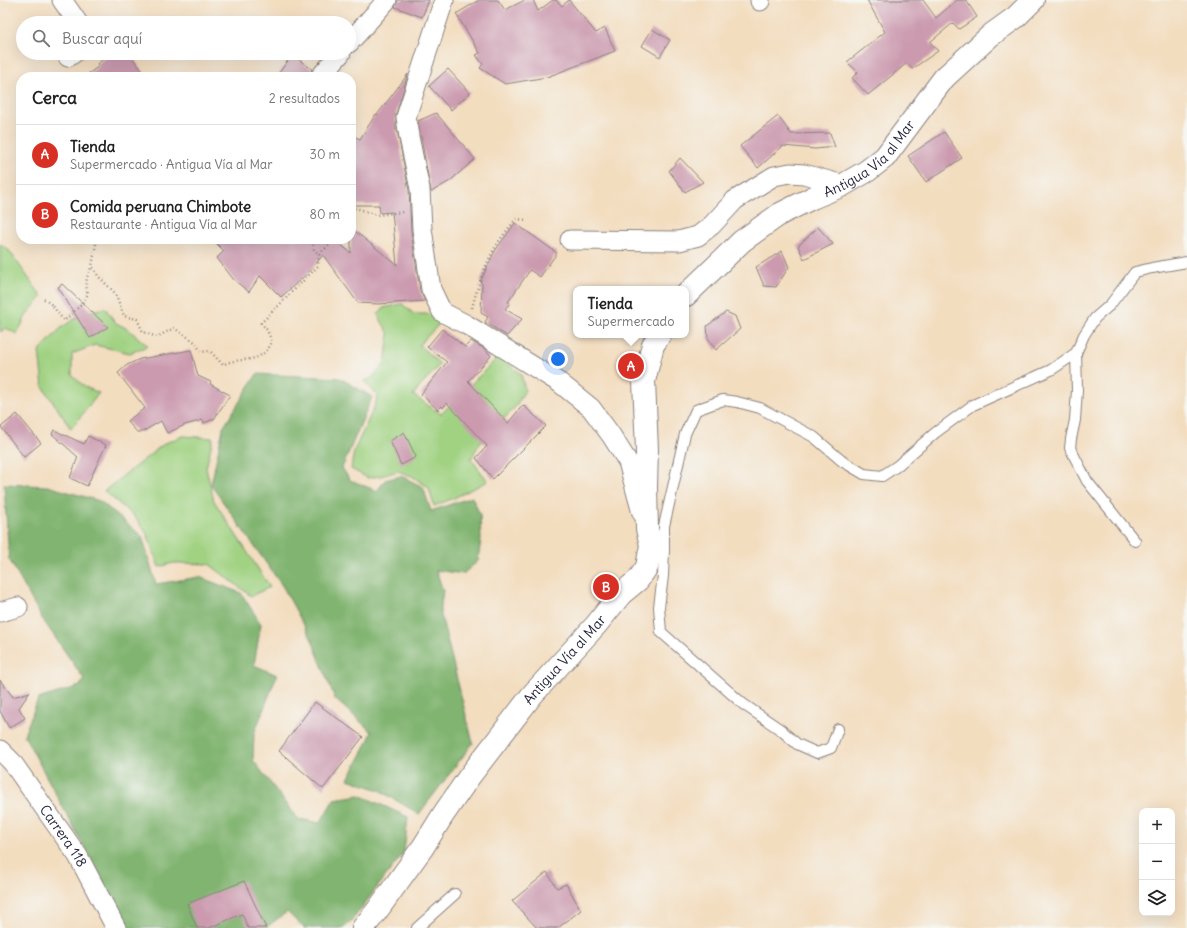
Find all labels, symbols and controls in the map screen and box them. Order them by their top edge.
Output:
search box [16,16,356,60]
icon: search [30,27,52,49]
text: Buscar aquí [62,29,142,48]
text: Cerca [32,87,77,109]
text: 2 resultados [269,90,340,107]
street label: Antigua Vía al Mar [821,116,919,201]
text: Tienda [70,137,115,156]
text: A [41,146,49,163]
text: 30 m [310,146,340,163]
text: Supermercado · Antigua Vía al Mar [70,156,273,173]
text: Comida peruana Chimbote [70,197,251,216]
text: B [41,206,49,223]
text: 80 m [309,206,340,223]
text: Restaurante · Antigua Vía al Mar [70,216,257,233]
popup [573,286,689,338]
text: Tienda [588,294,633,313]
text: Supermercado [588,313,674,330]
your location [548,349,568,369]
pin: A [618,351,644,381]
pin: B [593,572,619,602]
street label: Antigua Vía al Mar [519,611,610,708]
street label: Carrera 118 [36,801,91,870]
map controls [1139,808,1175,916]
button: + [1139,808,1175,844]
button: − [1139,844,1175,880]
button: layers [1139,880,1175,916]

